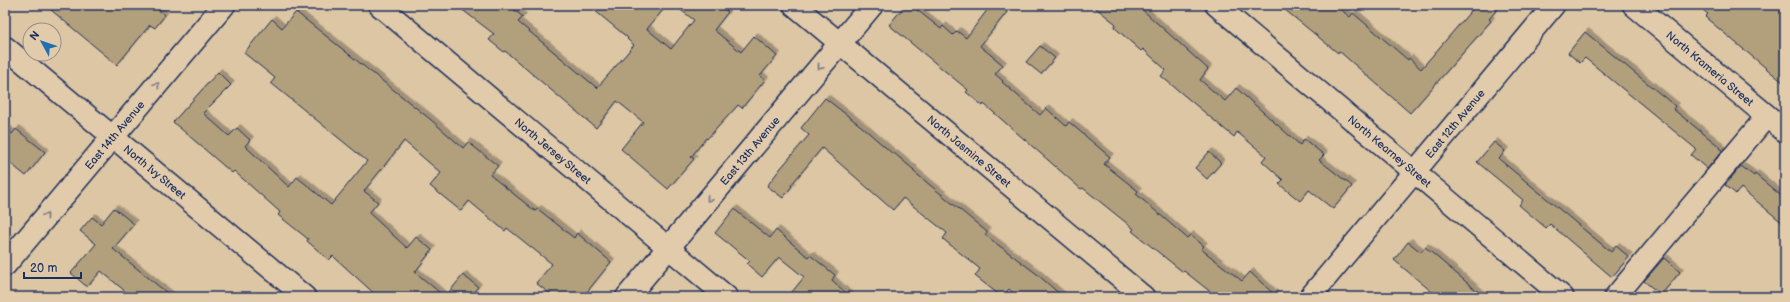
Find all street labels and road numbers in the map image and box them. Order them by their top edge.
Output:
street label: North Krameria Street [1664,28,1757,109]
street label: East 12th Avenue [1423,86,1488,161]
street label: East 14th Avenue [82,98,147,172]
street label: North Jasmine Street [925,112,1014,190]
street label: North Kearney Street [1345,112,1434,190]
street label: East 13th Avenue [717,113,783,188]
street label: North Jersey Street [512,115,594,187]
street label: North Ivy Street [121,142,189,202]

